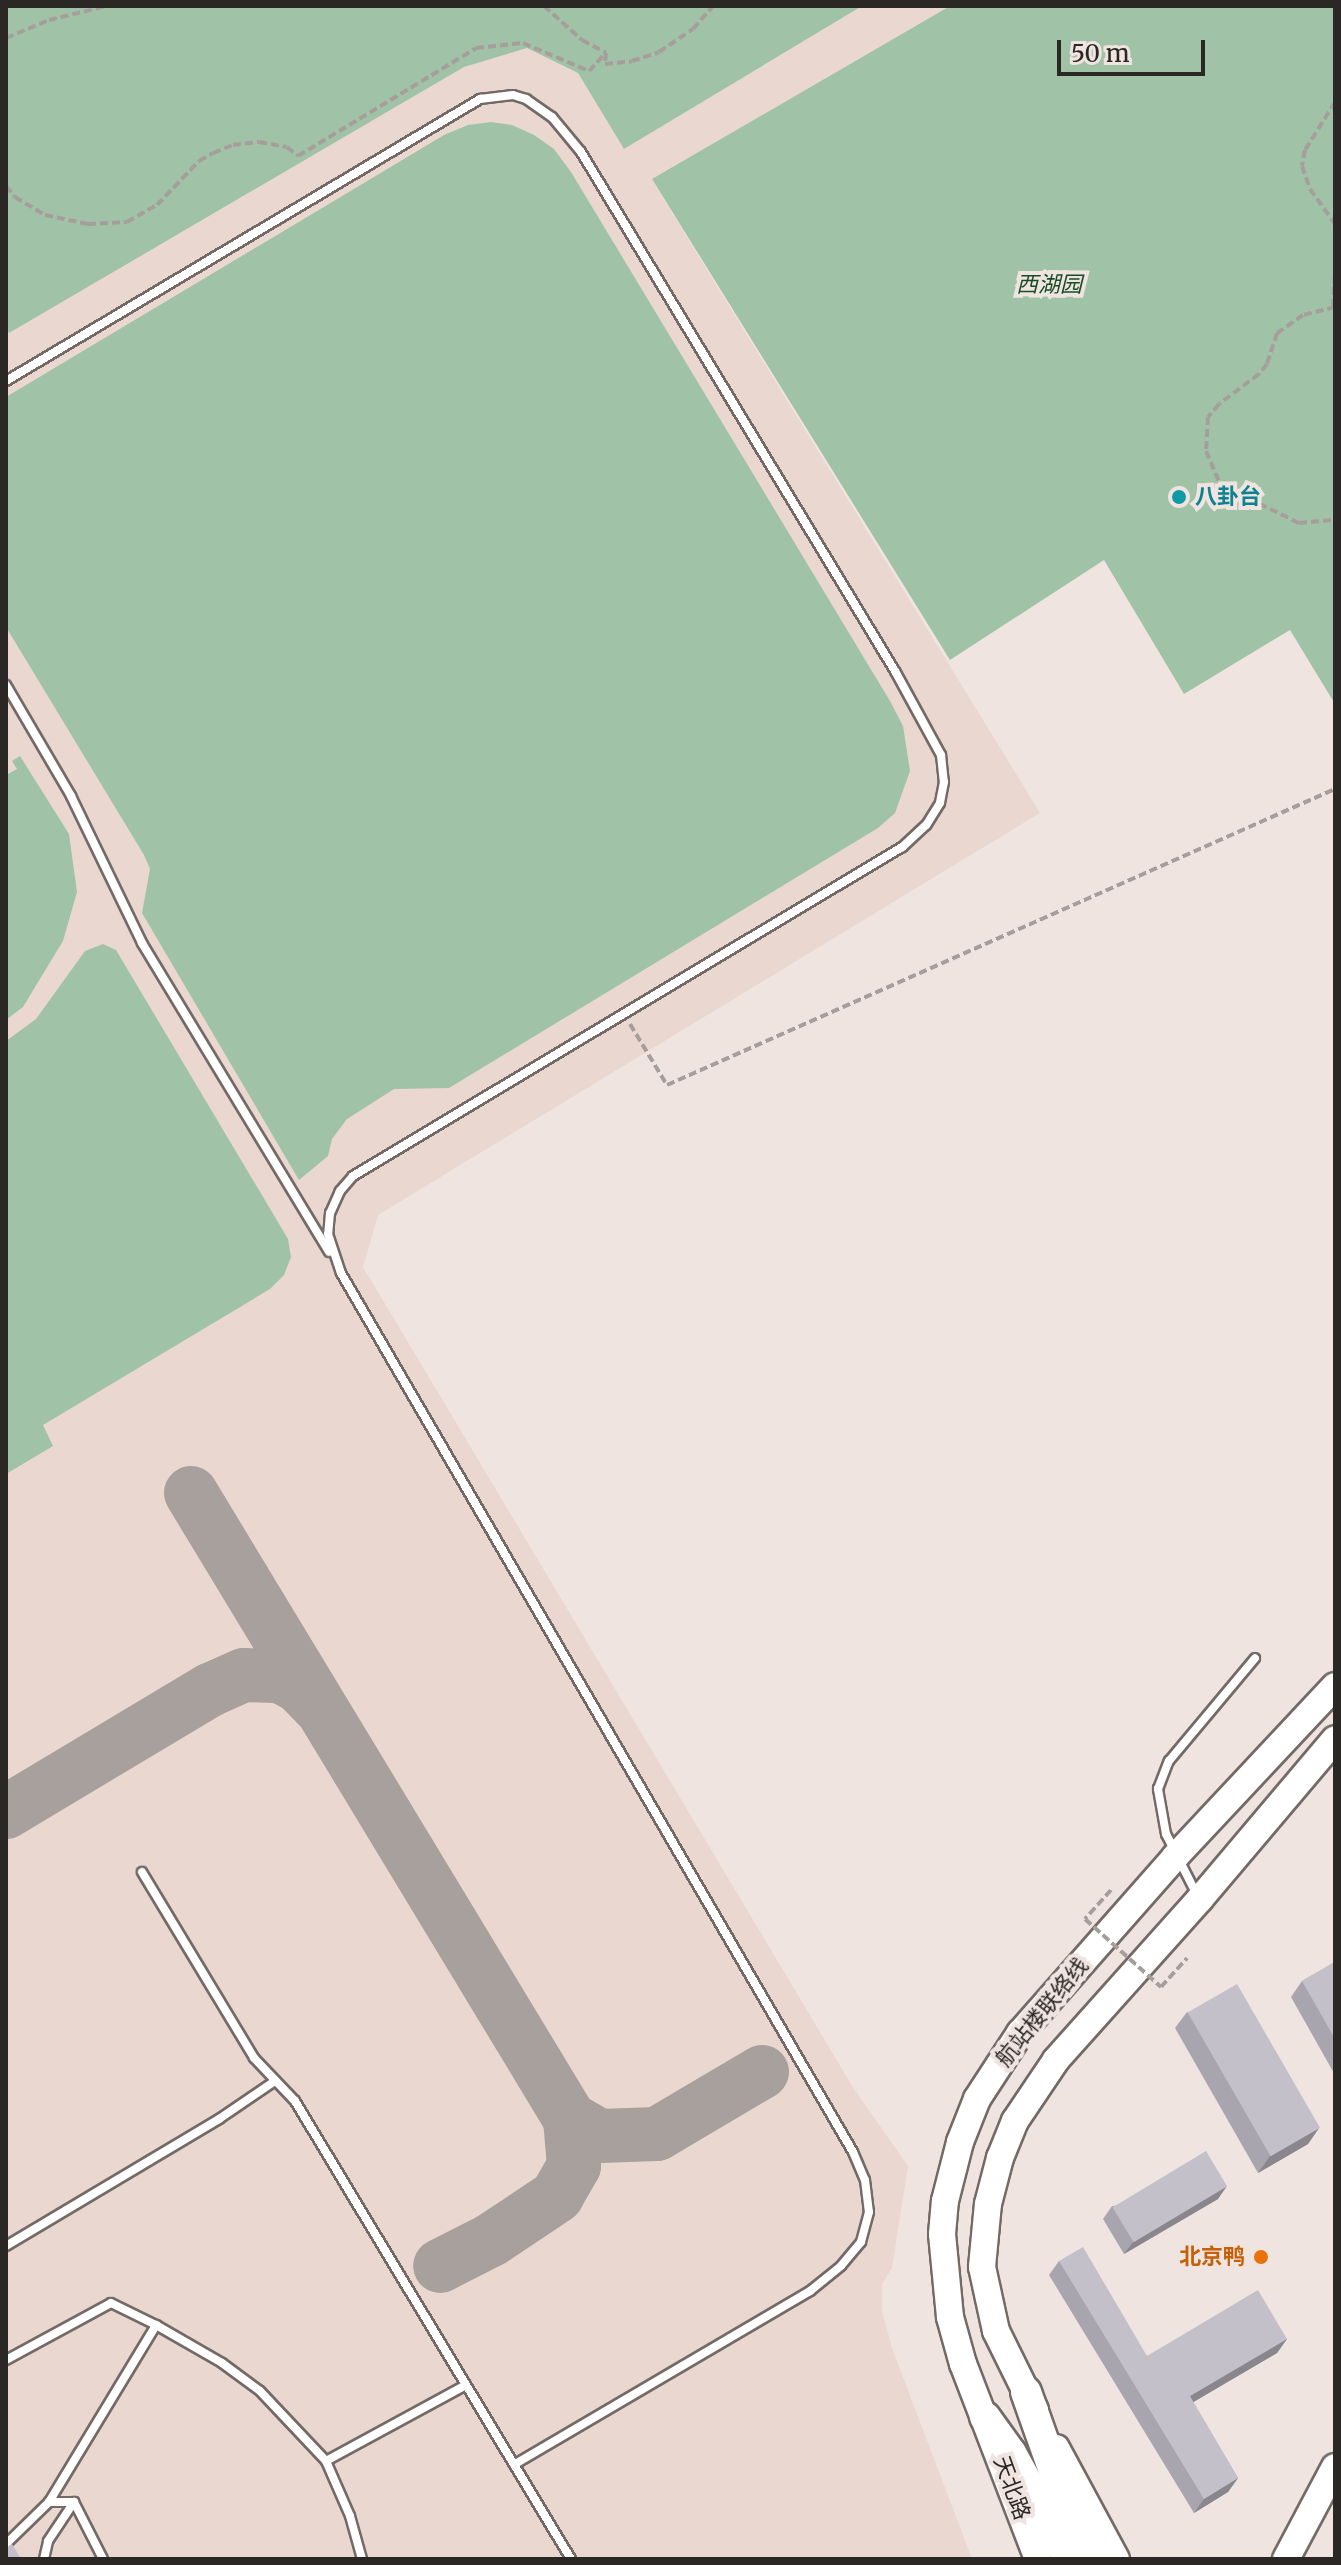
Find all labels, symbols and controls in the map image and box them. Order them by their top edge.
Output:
scale bar [1061,24,1209,74]
text: 50 m [1071,38,1130,69]
park label: 西湖园 [1016,272,1082,298]
place label: 八卦台 [1195,484,1261,510]
marker: 八卦台 [1170,488,1188,506]
street label: 航站楼联络线 [990,1952,1094,2072]
place label: 北京鸭 [1179,2244,1245,2270]
marker: 北京鸭 [1252,2248,1270,2266]
street label: 天北路 [988,2452,1036,2524]

